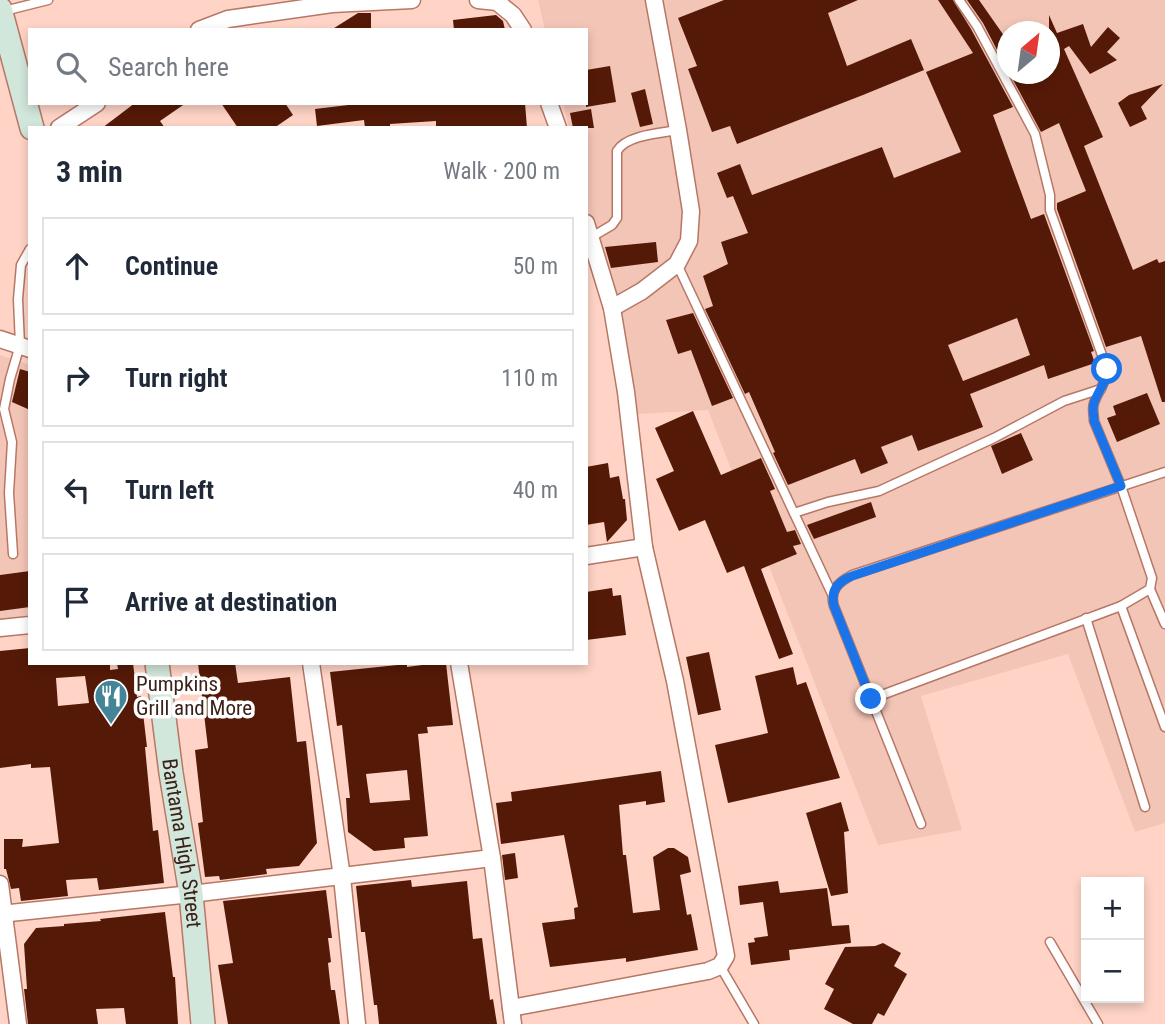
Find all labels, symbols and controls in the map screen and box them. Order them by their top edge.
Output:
north arrow [997,21,1060,84]
search box [28,28,588,105]
icon: search [52,48,90,86]
text: Search here [108,52,229,82]
text: 3 min [56,154,123,189]
text: Walk · 200 m [443,158,560,185]
icon: ahead [58,247,96,285]
text: Continue [125,251,218,281]
text: 50 m [513,253,558,280]
route start [1091,353,1122,384]
icon: right [58,359,96,397]
text: Turn right [125,363,227,393]
text: 110 m [501,365,558,392]
icon: left [58,471,96,509]
text: Turn left [125,475,214,505]
text: 40 m [513,477,558,504]
icon: arrive [58,583,96,621]
text: Arrive at destination [125,587,337,617]
place label: Pumpkins Grill and More [136,672,252,720]
restaurant icon: Pumpkins Grill and More [92,677,130,726]
route end [855,683,886,714]
street label: Bantama High Street [157,757,206,929]
map controls [1081,877,1144,1003]
button: + [1081,877,1144,940]
button: − [1081,940,1144,1003]

